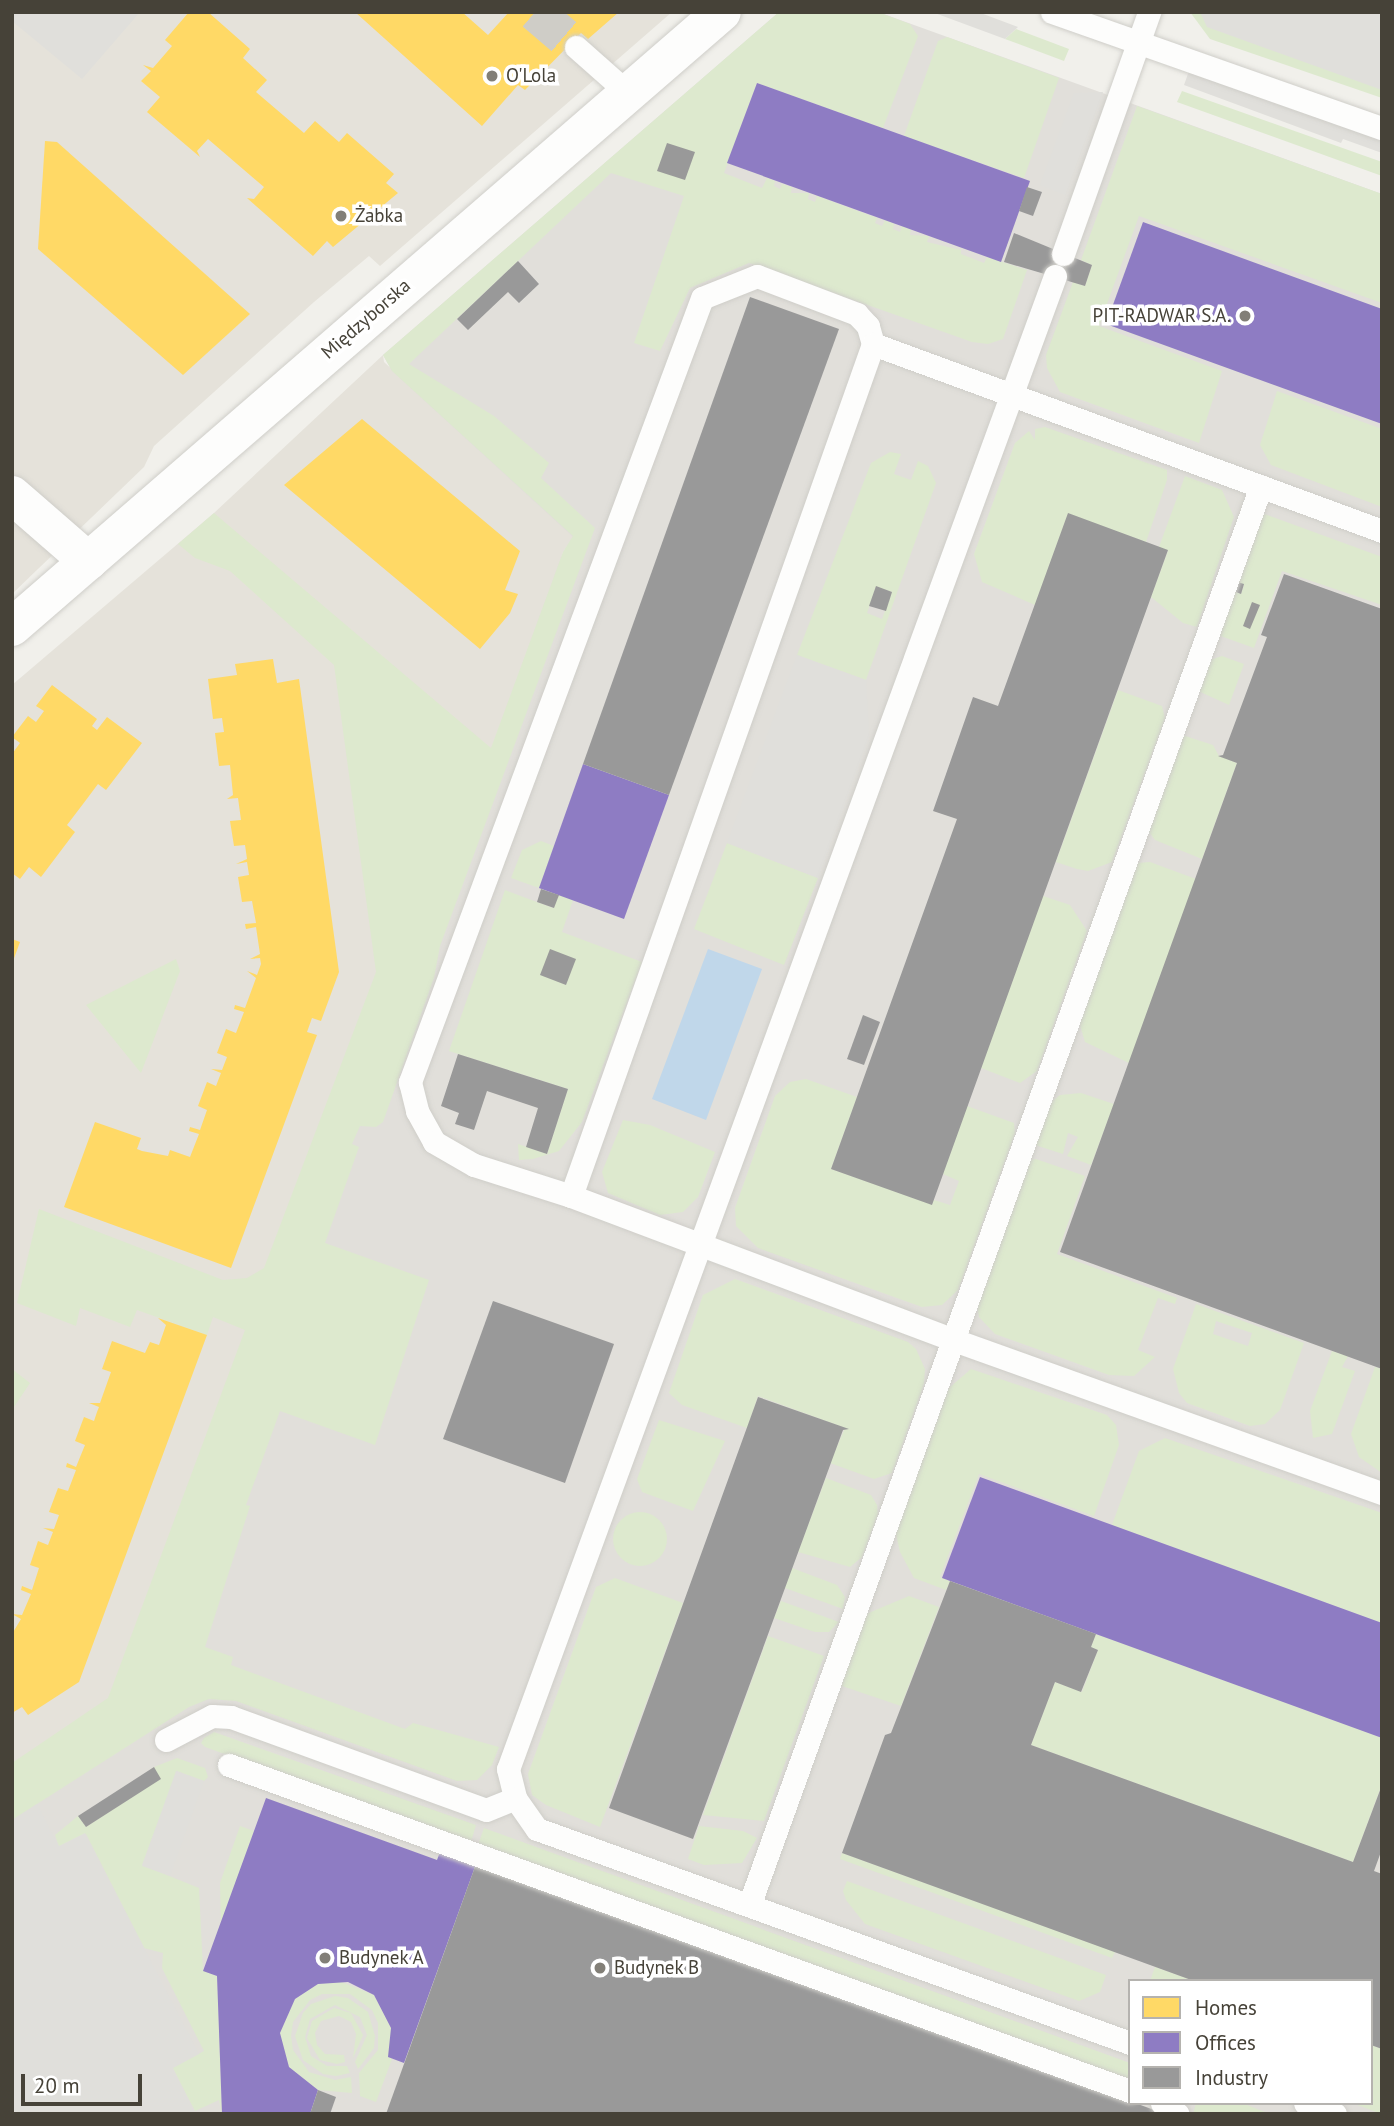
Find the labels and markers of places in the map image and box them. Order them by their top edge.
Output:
place label: O'Lola [506,65,556,87]
marker: O'Lola [484,68,500,84]
place label: Żabka [355,205,403,227]
marker: Żabka [333,208,349,224]
place label: PIT-RADWAR S.A. [1093,305,1231,327]
marker: PIT-RADWAR S.A. [1237,308,1253,324]
place label: Budynek A [339,1947,425,1969]
marker: Budynek A [317,1950,333,1966]
place label: Budynek B [614,1957,700,1979]
marker: Budynek B [592,1960,608,1976]

